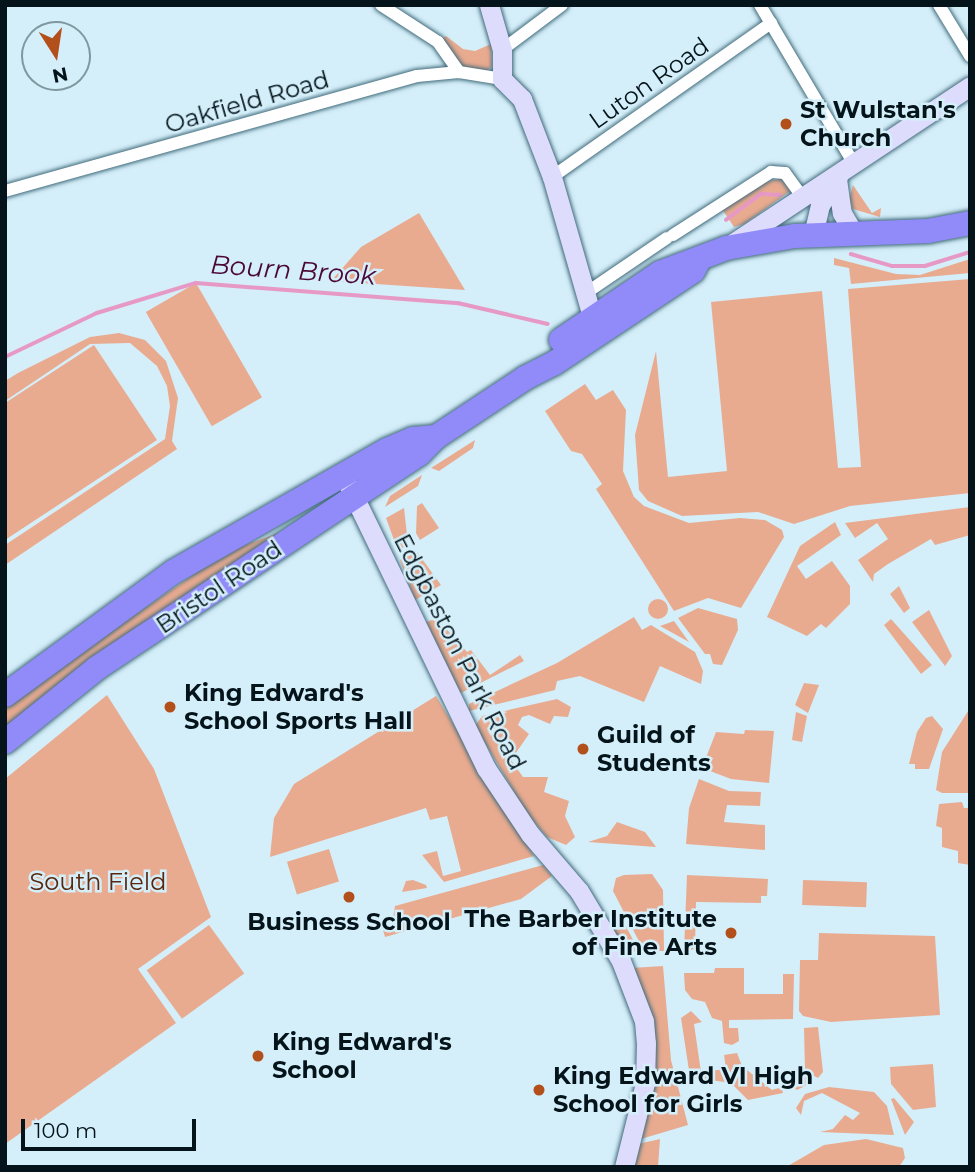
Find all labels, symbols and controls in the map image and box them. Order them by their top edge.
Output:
north arrow [21,21,91,91]
street label: Luton Road [584,31,714,135]
text: N [50,62,70,88]
street label: Oakfield Road [162,65,332,139]
place label: St Wulstan's Church [800,96,956,152]
marker: St Wulstan's Church [778,116,794,132]
water label: Bourn Brook [209,250,377,292]
street label: Edgbaston Park Road [388,529,532,775]
street label: Bristol Road [151,534,287,640]
place label: King Edward's School Sports Hall [184,679,412,735]
marker: King Edward's School Sports Hall [162,699,178,715]
place label: Guild of Students [597,721,711,777]
marker: Guild of Students [575,741,591,757]
park label: South Field [29,868,167,896]
marker: Business School [341,889,357,905]
place label: The Barber Institute of Fine Arts [464,905,717,961]
place label: Business School [247,908,451,936]
marker: The Barber Institute of Fine Arts [723,925,739,941]
place label: King Edward's School [272,1028,452,1084]
marker: King Edward's School [250,1048,266,1064]
place label: King Edward VI High School for Girls [553,1062,813,1118]
marker: King Edward VI High School for Girls [531,1082,547,1098]
scale bar [24,1106,200,1150]
text: 100 m [34,1118,97,1143]

